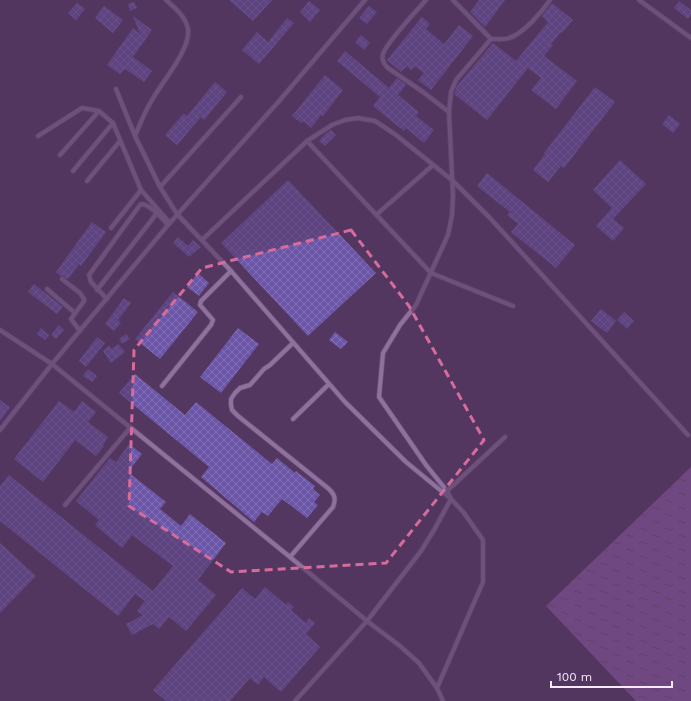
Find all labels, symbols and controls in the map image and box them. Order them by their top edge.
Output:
scale bar [551,663,672,689]
text: 100 m [557,670,592,684]

